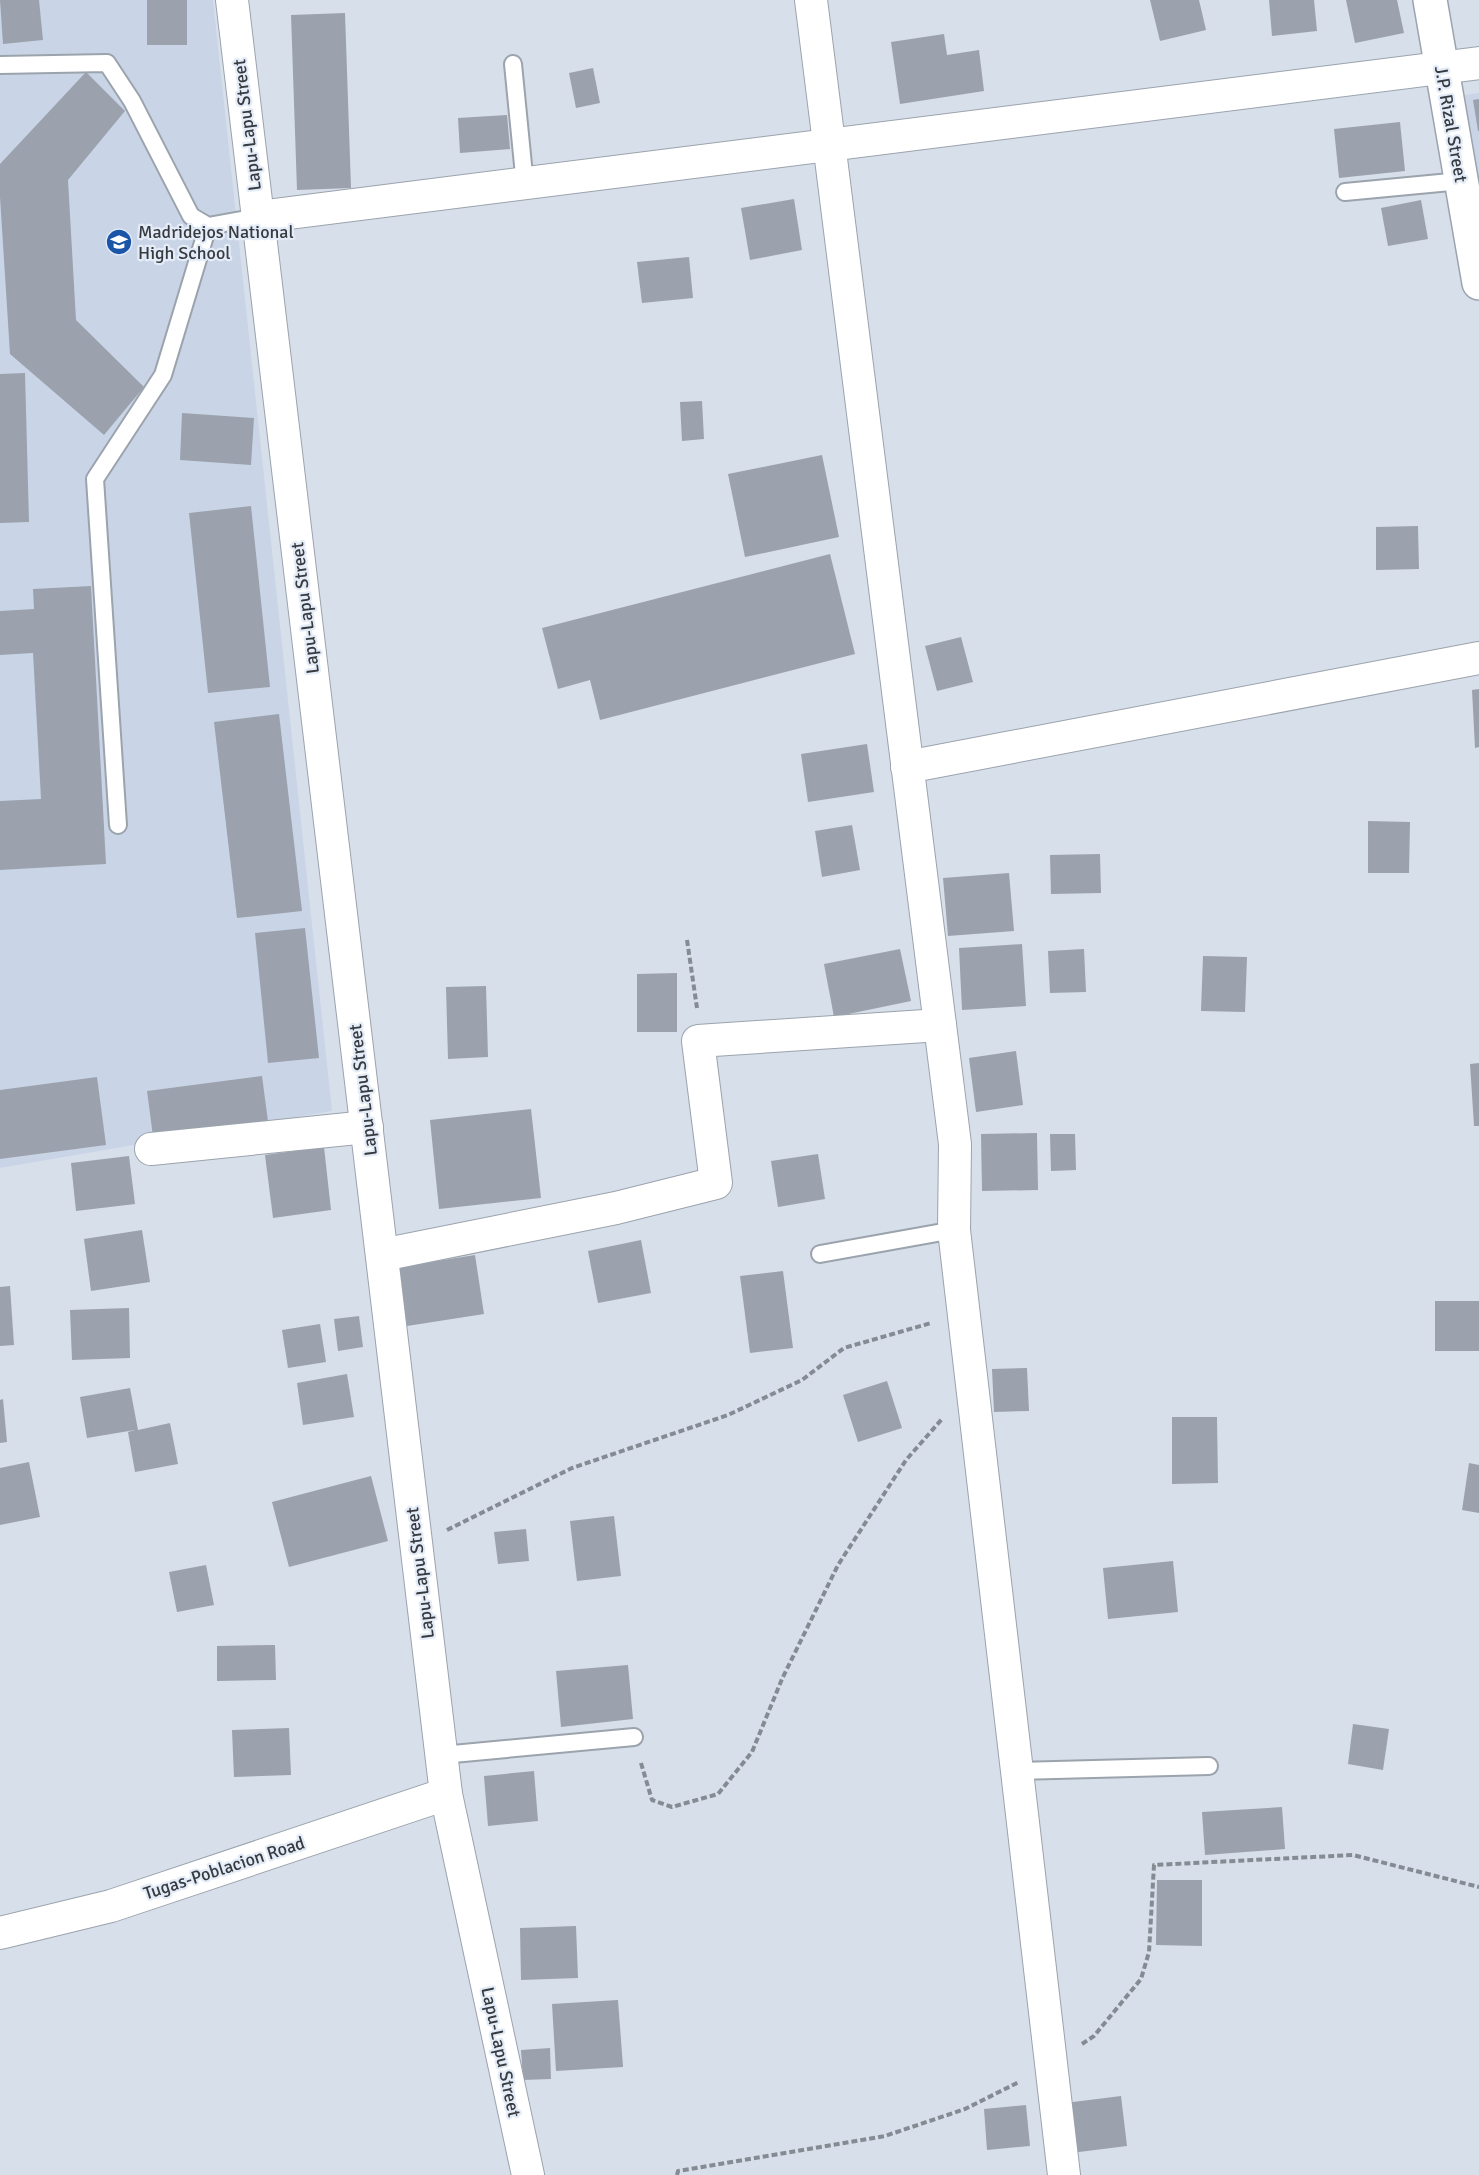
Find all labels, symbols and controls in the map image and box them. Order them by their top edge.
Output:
street label: Lapu-Lapu Street [228,58,266,192]
street label: J.P. Rizal Street [1430,64,1472,184]
place label: Madridejos National High School [138,221,294,264]
school or university icon: Madridejos National High School [104,227,134,257]
street label: Lapu-Lapu Street [286,541,324,675]
street label: Lapu-Lapu Street [344,1023,382,1157]
street label: Lapu-Lapu Street [401,1506,439,1640]
street label: Tugas-Poblacion Road [141,1832,307,1904]
street label: Lapu-Lapu Street [476,1985,526,2119]

